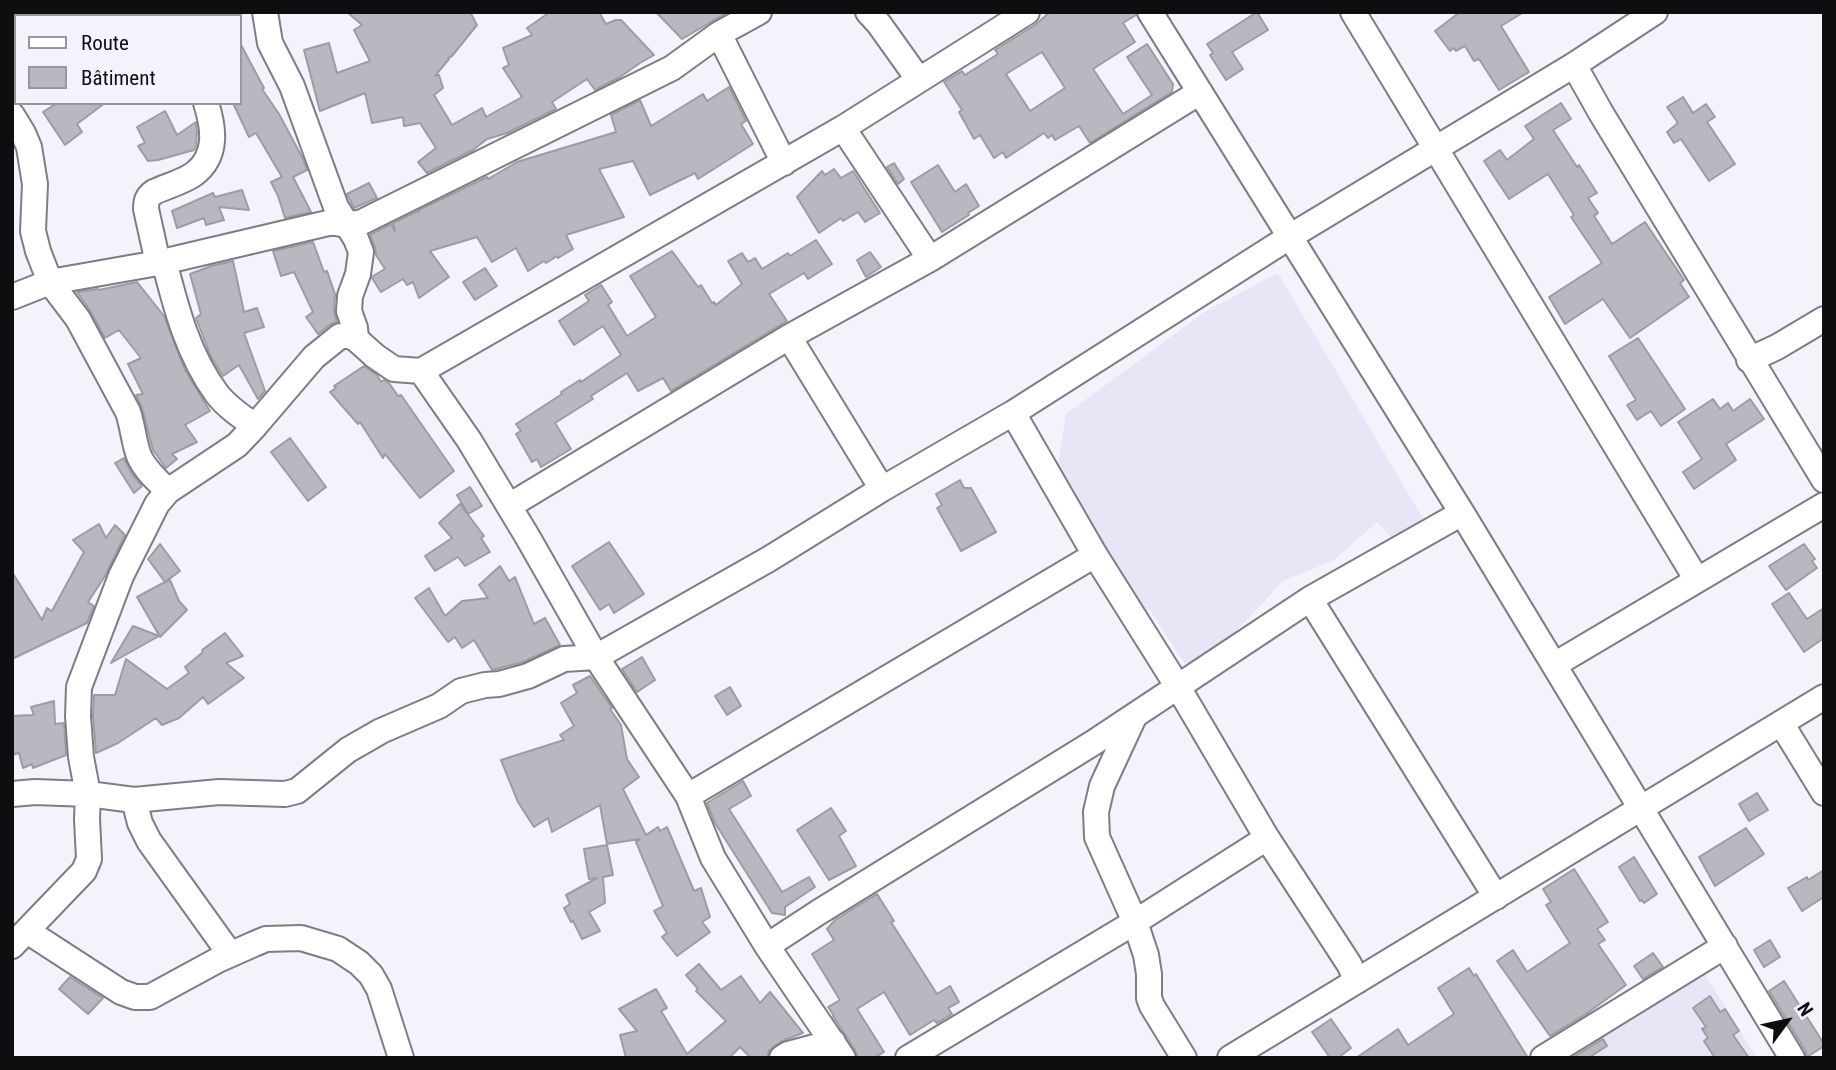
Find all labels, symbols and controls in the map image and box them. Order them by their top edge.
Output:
legend [14,14,242,105]
text: Route [81,31,129,55]
text: Bâtiment [81,66,156,90]
north arrow [1752,986,1822,1056]
text: N [1792,998,1818,1020]

